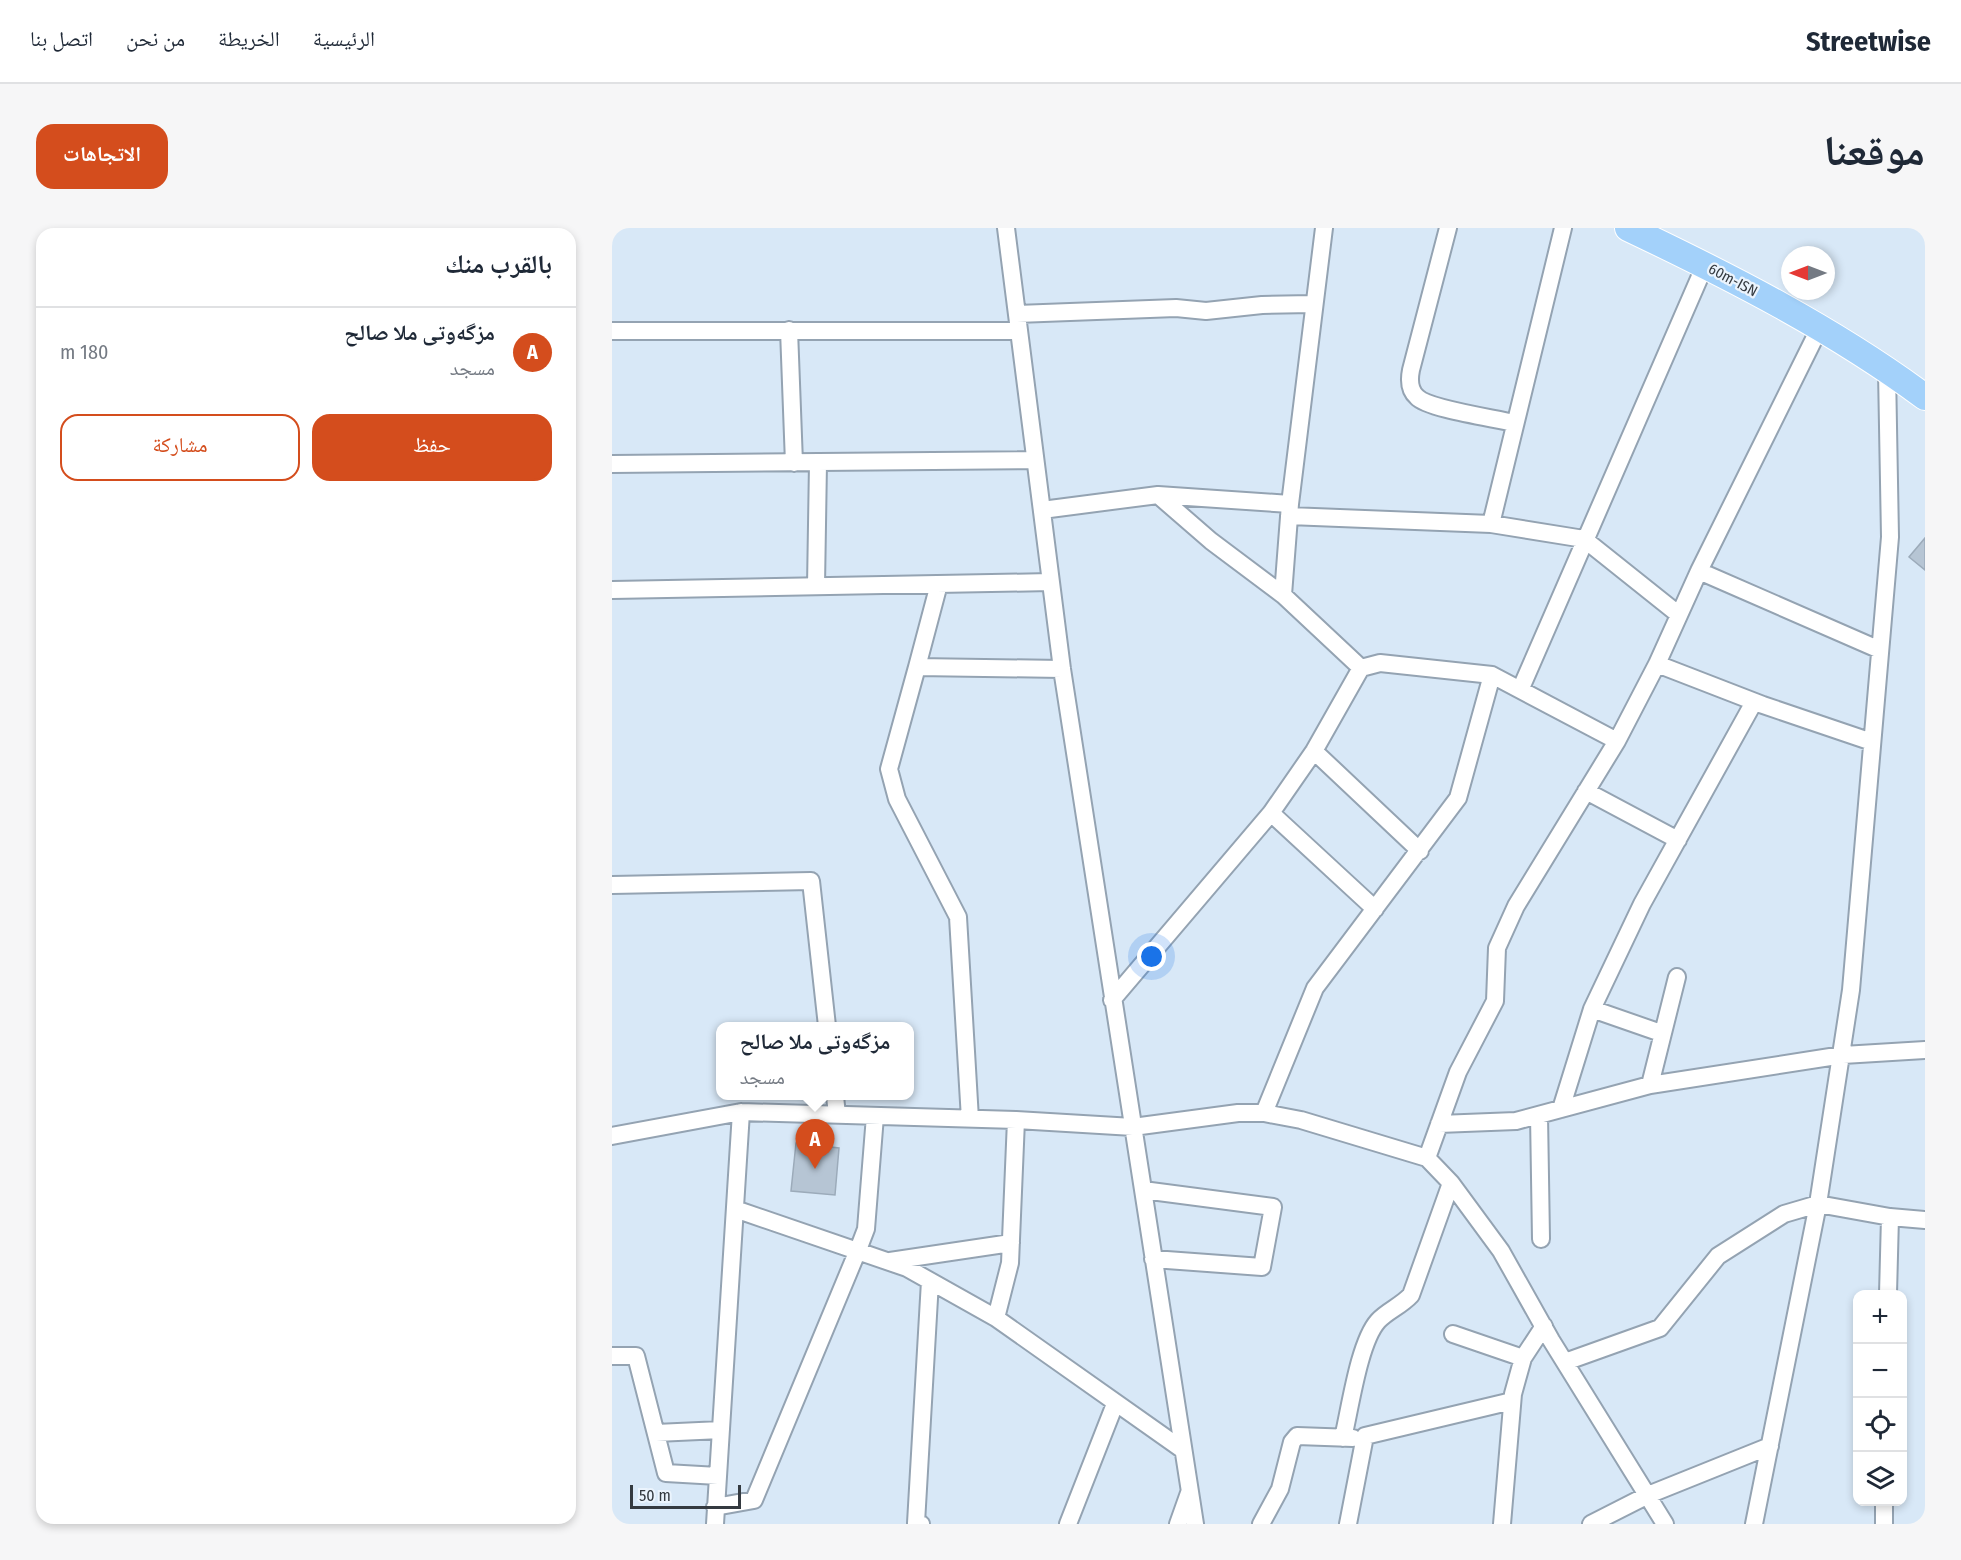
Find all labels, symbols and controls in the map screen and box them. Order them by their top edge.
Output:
text: Streetwise [1806,25,1931,58]
text: اتصل بنا [30,26,93,52]
text: من نحن [126,26,185,52]
text: الخريطة [218,26,280,52]
text: الرئيسية [313,26,375,52]
button: الاتجاهات [36,124,168,189]
text: موقعنا [1824,126,1925,176]
north arrow [1781,246,1835,300]
text: بالقرب منك [445,249,552,280]
street label: 60m-ISN [1705,260,1761,300]
text: مزگه‌وتی ملا صالح [344,319,495,346]
text: 180 m [60,340,108,364]
text: A [527,340,538,364]
text: مسجد [450,356,495,380]
button: مشاركة [60,414,300,481]
button: حفظ [312,414,552,481]
your location [1137,942,1166,971]
popup [716,1022,914,1100]
text: مزگه‌وتی ملا صالح [740,1028,890,1055]
text: مسجد [740,1065,785,1089]
pin: A [796,1120,834,1169]
map controls [1853,1290,1907,1506]
button: + [1853,1290,1907,1344]
button: − [1853,1344,1907,1398]
button: locate [1853,1398,1907,1452]
button: layers [1853,1452,1907,1506]
scale bar [630,1482,741,1510]
text: 50 m [639,1486,671,1505]

